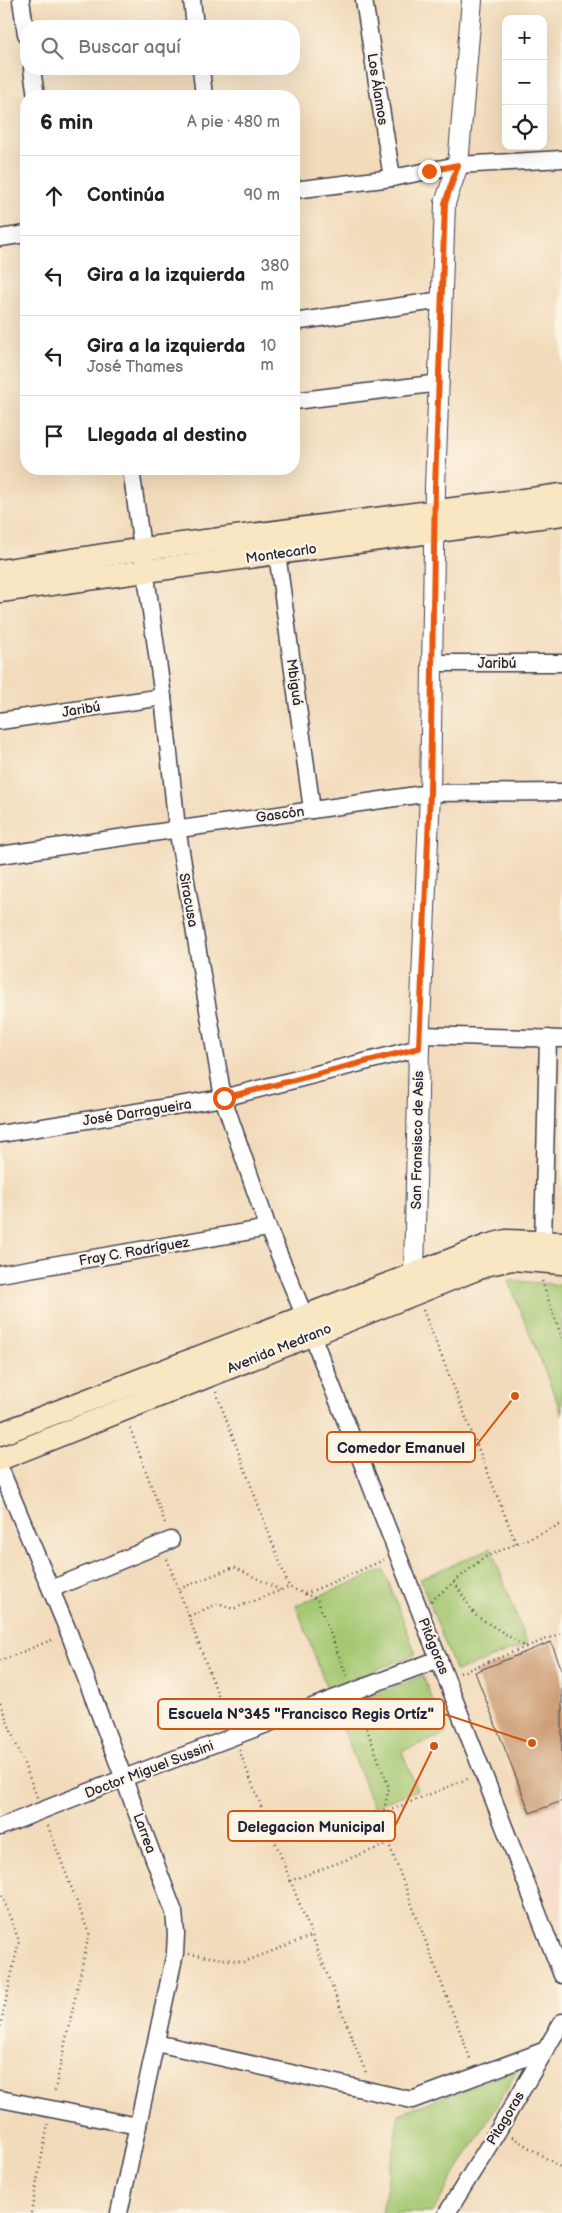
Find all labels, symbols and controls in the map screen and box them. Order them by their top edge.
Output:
map controls [502,15,547,150]
button: + [502,15,547,60]
search box [20,20,300,75]
icon: search [38,34,66,62]
text: Buscar aquí [78,36,181,59]
street label: Los Álamos [363,52,393,126]
button: − [502,60,547,105]
button: locate [502,105,547,150]
text: 6 min [40,110,93,135]
text: A pie · 480 m [187,113,280,132]
route end [418,160,441,183]
icon: ahead [40,182,68,210]
text: Continúa [87,184,165,207]
text: 90 m [244,186,280,205]
text: 380 m [260,257,289,295]
icon: left [40,262,68,290]
text: Gira a la izquierda [87,264,245,287]
text: Gira a la izquierda [87,335,245,358]
text: 10 m [260,337,276,375]
icon: left [40,342,68,370]
text: José Thames [87,358,183,377]
icon: arrive [40,422,68,450]
text: Llegada al destino [87,424,247,447]
street label: Montecarlo [244,540,318,567]
street label: Jaribú [478,655,516,672]
street label: Mbiguá [283,658,306,707]
street label: Jaribú [61,698,102,721]
street label: Gascón [255,803,305,826]
street label: Siracusa [175,872,202,928]
street label: San Fransisco de Asís [408,1070,427,1209]
route start [213,1087,236,1110]
street label: José Darragueira [81,1095,193,1129]
street label: Fray C. Rodríguez [78,1233,191,1270]
street label: Avenida Medrano [225,1320,334,1377]
callout: Comedor Emanuel [327,1432,475,1462]
text: Comedor Emanuel [337,1439,465,1458]
street label: Pitágoras [414,1615,453,1677]
callout: Escuela Nº345 "Francisco Regis Ortíz" [158,1699,444,1729]
text: Escuela Nº345 "Francisco Regis Ortíz" [168,1705,434,1724]
street label: Doctor Miguel Sussini [82,1737,216,1802]
street label: Larrea [129,1811,160,1856]
callout: Delegacion Municipal [228,1811,395,1841]
text: Delegacion Municipal [237,1818,385,1837]
street label: Pitagoras [483,2088,528,2148]

